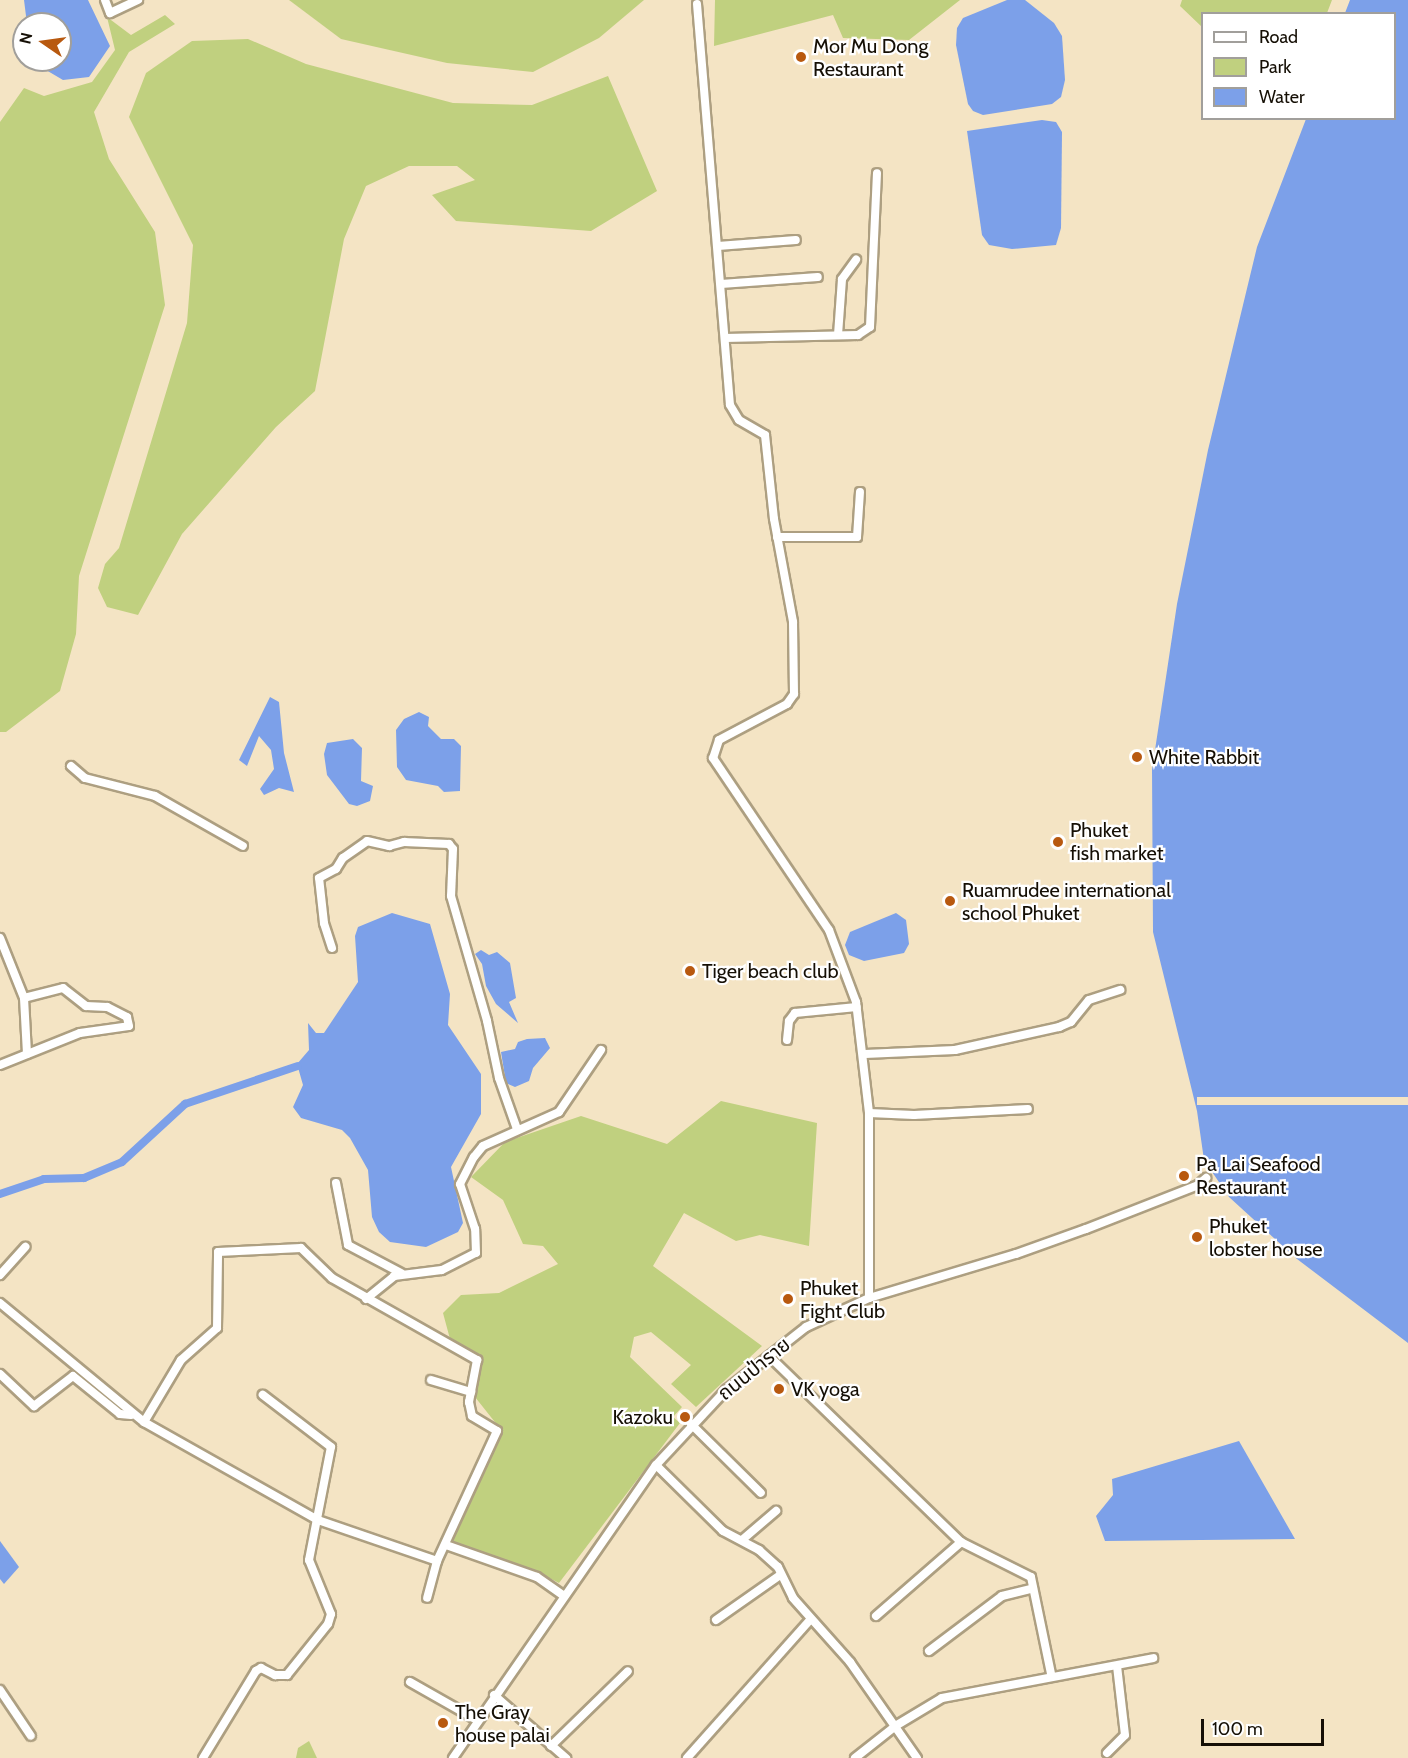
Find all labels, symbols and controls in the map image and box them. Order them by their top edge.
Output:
north arrow [12,12,72,72]
legend [1201,12,1396,120]
text: Road [1259,26,1298,48]
text: N [15,31,36,46]
place label: Mor Mu Dong Restaurant [813,34,928,81]
marker: Mor Mu Dong Restaurant [794,50,808,64]
text: Park [1259,56,1291,78]
text: Water [1259,86,1305,108]
place label: White Rabbit [1149,745,1259,769]
marker: White Rabbit [1130,750,1144,764]
place label: Phuket fish market [1070,819,1163,866]
marker: Phuket fish market [1051,835,1065,849]
place label: Ruamrudee international school Phuket [962,878,1171,925]
marker: Ruamrudee international school Phuket [943,894,957,908]
place label: Tiger beach club [702,959,838,983]
marker: Tiger beach club [683,964,697,978]
place label: Pa Lai Seafood Restaurant [1196,1152,1321,1199]
marker: Pa Lai Seafood Restaurant [1177,1169,1191,1183]
place label: Phuket lobster house [1209,1214,1323,1261]
marker: Phuket lobster house [1190,1230,1204,1244]
place label: Phuket Fight Club [800,1276,885,1323]
marker: Phuket Fight Club [781,1292,795,1306]
street label: ถนนป่าราย [713,1332,795,1406]
place label: VK yoga [791,1377,859,1401]
marker: VK yoga [772,1382,786,1396]
place label: Kazoku [612,1405,673,1429]
marker: Kazoku [678,1410,692,1424]
place label: The Gray house palai [455,1700,550,1747]
scale bar [1204,1707,1327,1745]
marker: The Gray house palai [436,1716,450,1730]
text: 100 m [1212,1718,1263,1740]

